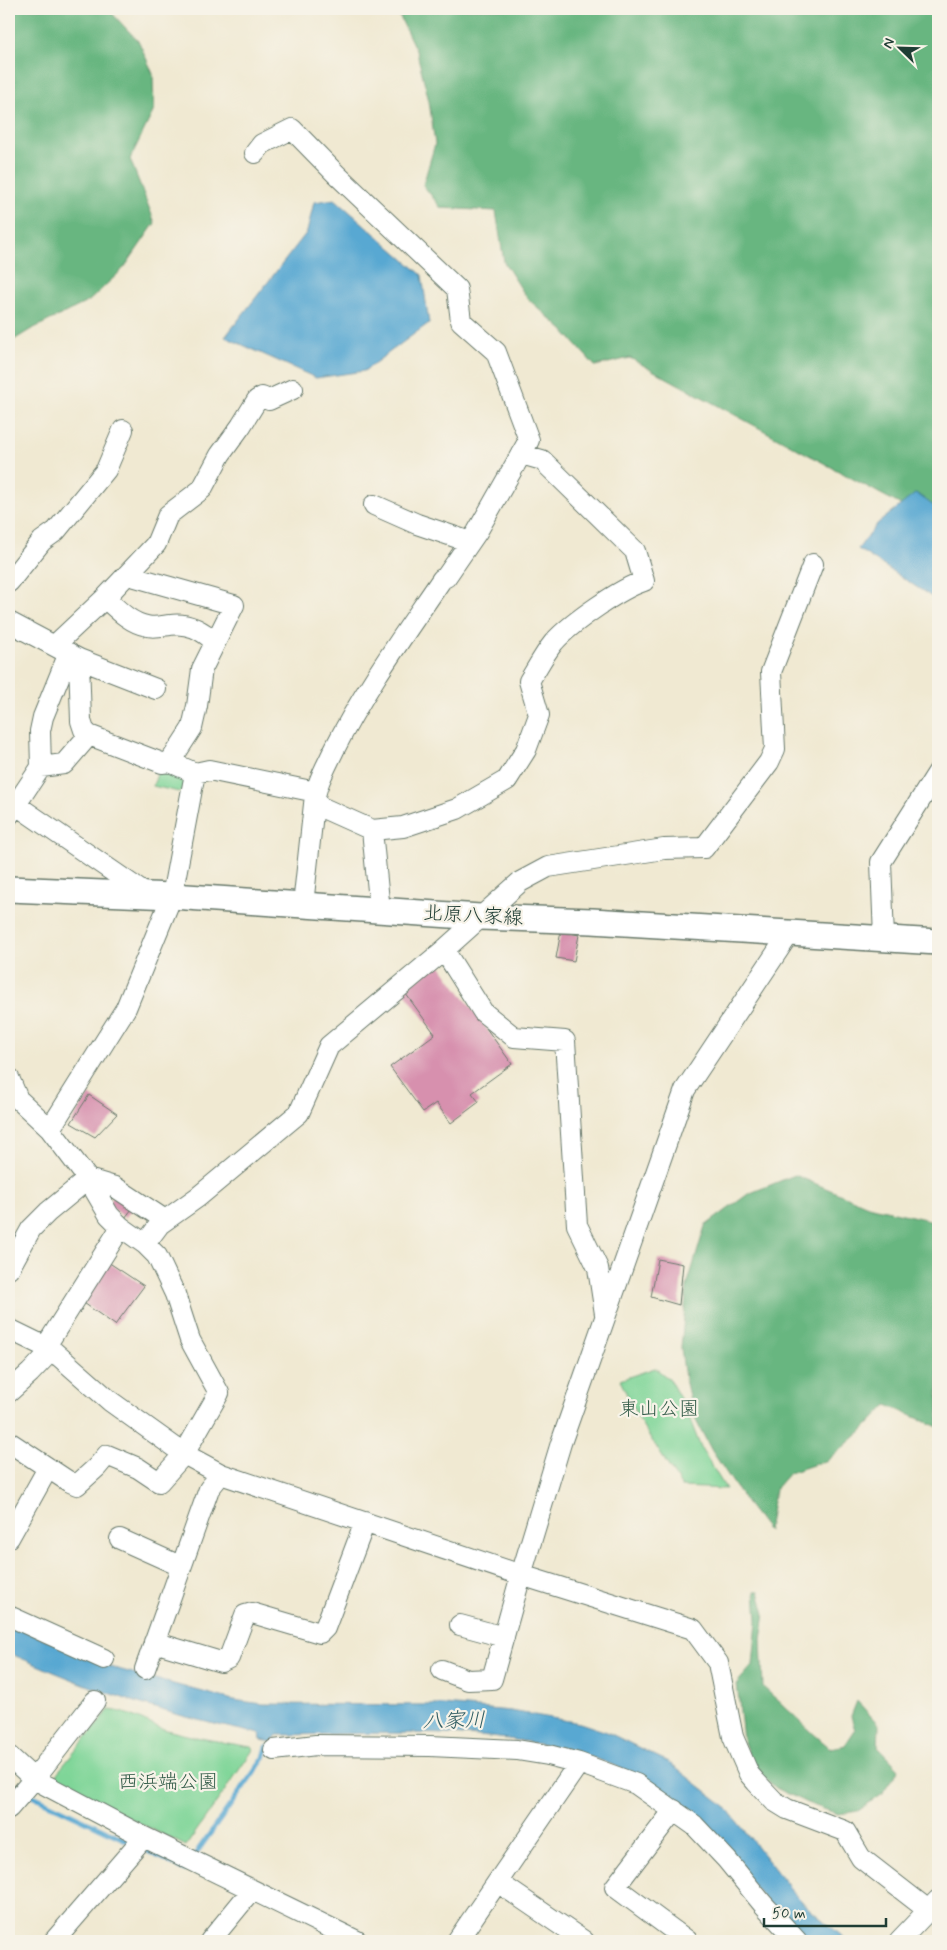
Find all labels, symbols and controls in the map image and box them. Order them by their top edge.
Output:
north arrow [874,22,924,72]
text: N [879,36,899,51]
street label: 北原八家線 [422,900,524,932]
park label: 東山公園 [619,1396,699,1423]
water label: 八家川 [422,1706,486,1736]
park label: 西浜端公園 [118,1769,218,1796]
scale bar [764,1895,887,1927]
text: 50 m [772,1904,806,1924]

